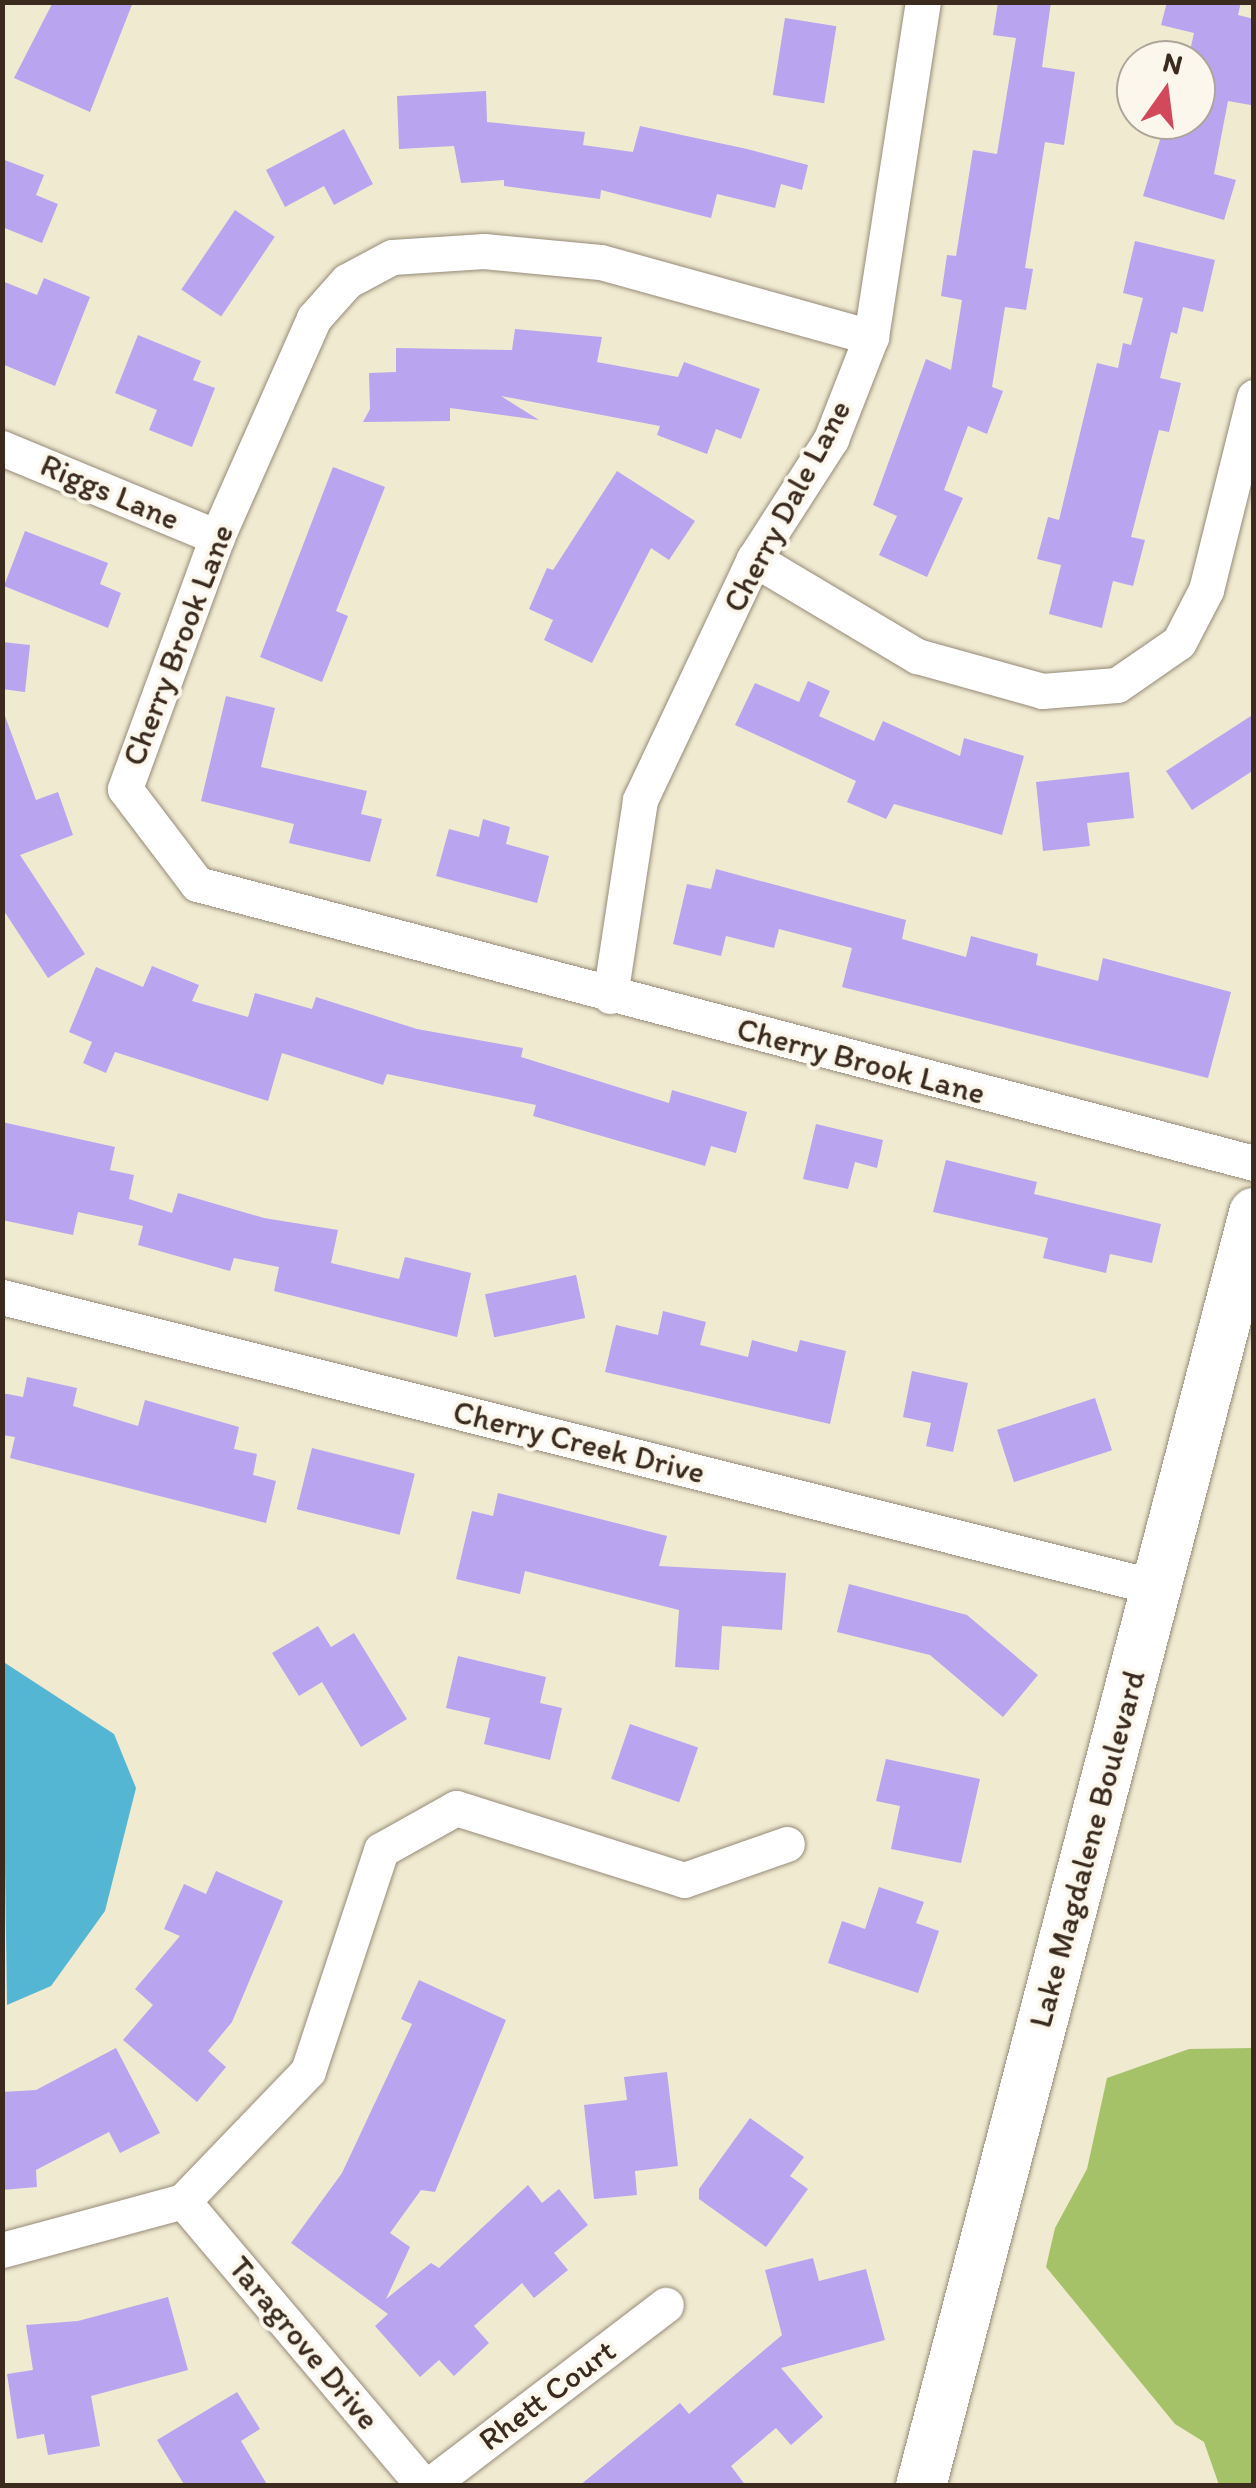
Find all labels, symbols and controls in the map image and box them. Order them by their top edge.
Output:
north arrow [1116,40,1216,140]
text: N [1159,44,1186,82]
street label: Cherry Dale Lane [715,393,859,619]
street label: Riggs Lane [34,445,186,539]
street label: Cherry Brook Lane [114,519,242,771]
street label: Cherry Brook Lane [733,1009,989,1113]
street label: Cherry Creek Drive [449,1392,709,1492]
street label: Lake Magdalene Boulevard [1021,1666,1153,2032]
street label: Taragrove Drive [220,2249,388,2437]
street label: Rhett Court [471,2331,623,2459]

